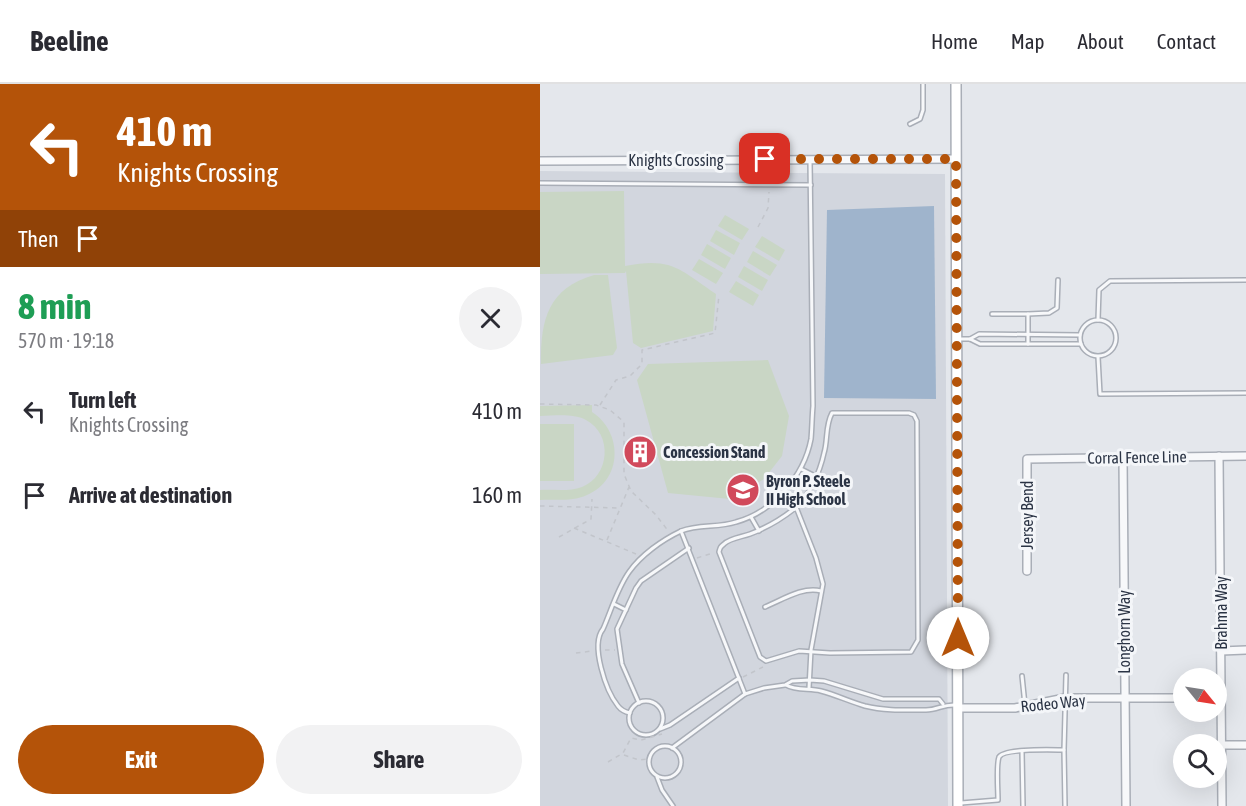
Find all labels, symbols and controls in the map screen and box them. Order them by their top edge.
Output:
text: Beeline [30,25,109,57]
text: Home [931,29,978,53]
text: Map [1011,29,1045,53]
text: About [1078,29,1124,53]
text: Contact [1157,29,1216,53]
text: 410 m [117,107,212,155]
icon: left [18,108,96,186]
pin [739,133,790,184]
icon: arrive [748,142,781,175]
street label: Knights Crossing [628,151,724,170]
text: Knights Crossing [117,157,278,188]
icon: arrive [71,222,104,255]
text: Then [18,226,59,252]
text: 8 min [18,285,92,327]
button: close [459,287,522,350]
text: 570 m · 19:18 [18,329,114,352]
text: Turn left [69,387,136,413]
icon: left [18,395,51,428]
text: 410 m [472,398,522,424]
text: Knights Crossing [69,413,188,436]
building icon: Concession Stand [622,434,658,470]
place label: Concession Stand [663,443,766,461]
street label: Corral Fence Line [1087,447,1187,467]
school or university icon: Byron P. Steele II High School [725,472,761,508]
place label: Byron P. Steele II High School [766,472,850,508]
icon: arrive [18,479,51,512]
street label: Jersey Bend [1018,481,1037,549]
text: Arrive at destination [69,482,232,508]
text: 160 m [472,482,522,508]
street label: Brahma Way [1212,576,1231,650]
street label: Longhorn Way [1115,590,1134,674]
position arrow [926,606,990,670]
north arrow [1173,668,1227,722]
map controls [1173,668,1227,788]
street label: Rodeo Way [1020,691,1087,716]
button: Exit [18,725,264,794]
button: Share [276,725,522,794]
button: search [1173,734,1227,788]

